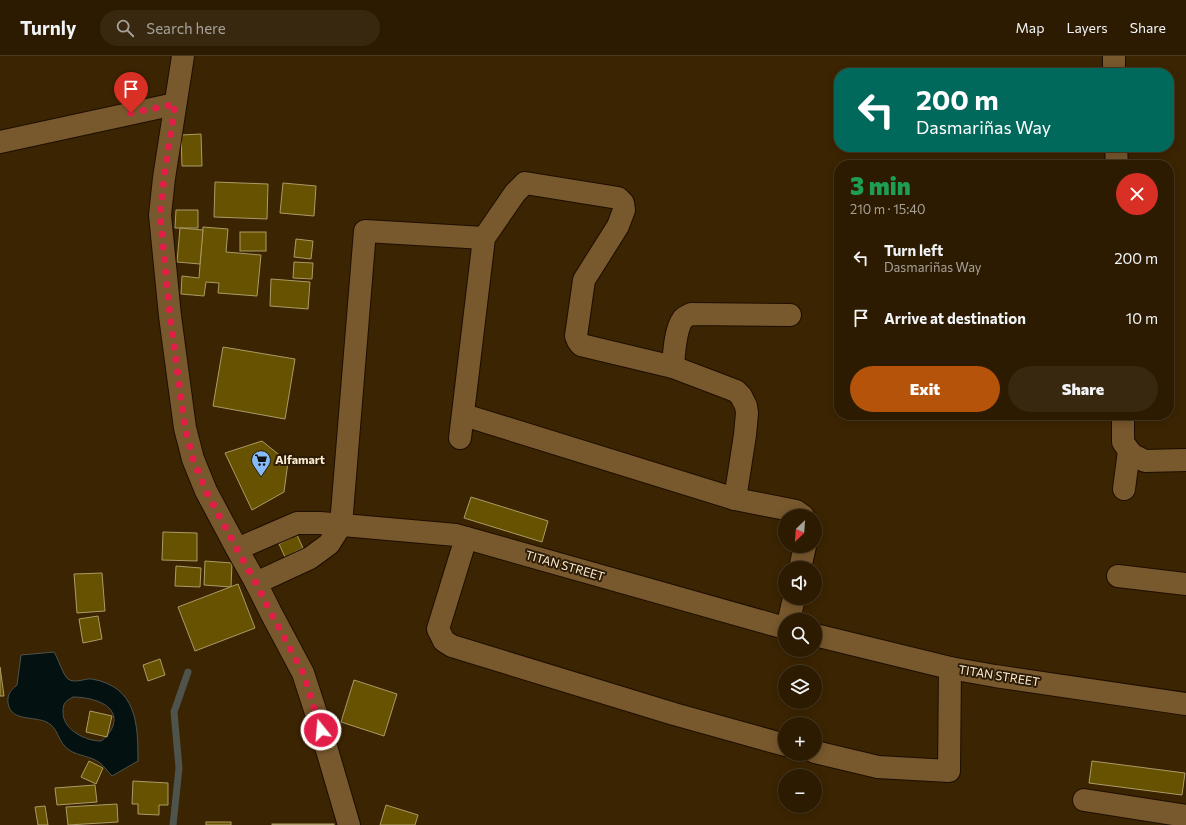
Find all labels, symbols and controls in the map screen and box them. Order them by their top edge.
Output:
search box [100,10,380,46]
text: Turnly [20,16,76,39]
icon: search [114,17,136,39]
text: Search here [146,19,226,37]
text: Map [1016,19,1044,36]
text: Layers [1066,19,1108,36]
text: Share [1130,19,1166,36]
pin [114,72,148,113]
icon: arrive [120,78,142,100]
text: 200 m [916,82,999,116]
icon: left [850,84,902,136]
text: Dasmariñas Way [916,116,1051,138]
text: 3 min [850,171,911,200]
button: close [1116,173,1158,215]
text: 210 m · 15:40 [850,201,926,217]
text: Turn left [884,241,943,259]
icon: left [850,247,872,269]
text: 200 m [1114,249,1158,267]
text: Dasmariñas Way [884,259,982,275]
icon: arrive [850,307,872,329]
text: Arrive at destination [884,309,1026,327]
text: 10 m [1126,309,1158,327]
button: Exit [850,366,1000,412]
button: Share [1008,366,1158,412]
supermarket icon: Alfamart [250,449,272,477]
place label: Alfamart [275,452,325,466]
north arrow [778,509,822,553]
map controls [778,509,822,813]
street label: TITAN STREET [524,547,607,583]
button: sound [778,561,822,605]
button: search [778,613,822,657]
street label: TITAN STREET [958,662,1041,688]
button: layers [778,665,822,709]
position arrow [300,709,342,751]
button: + [778,717,822,761]
button: − [778,769,822,813]

